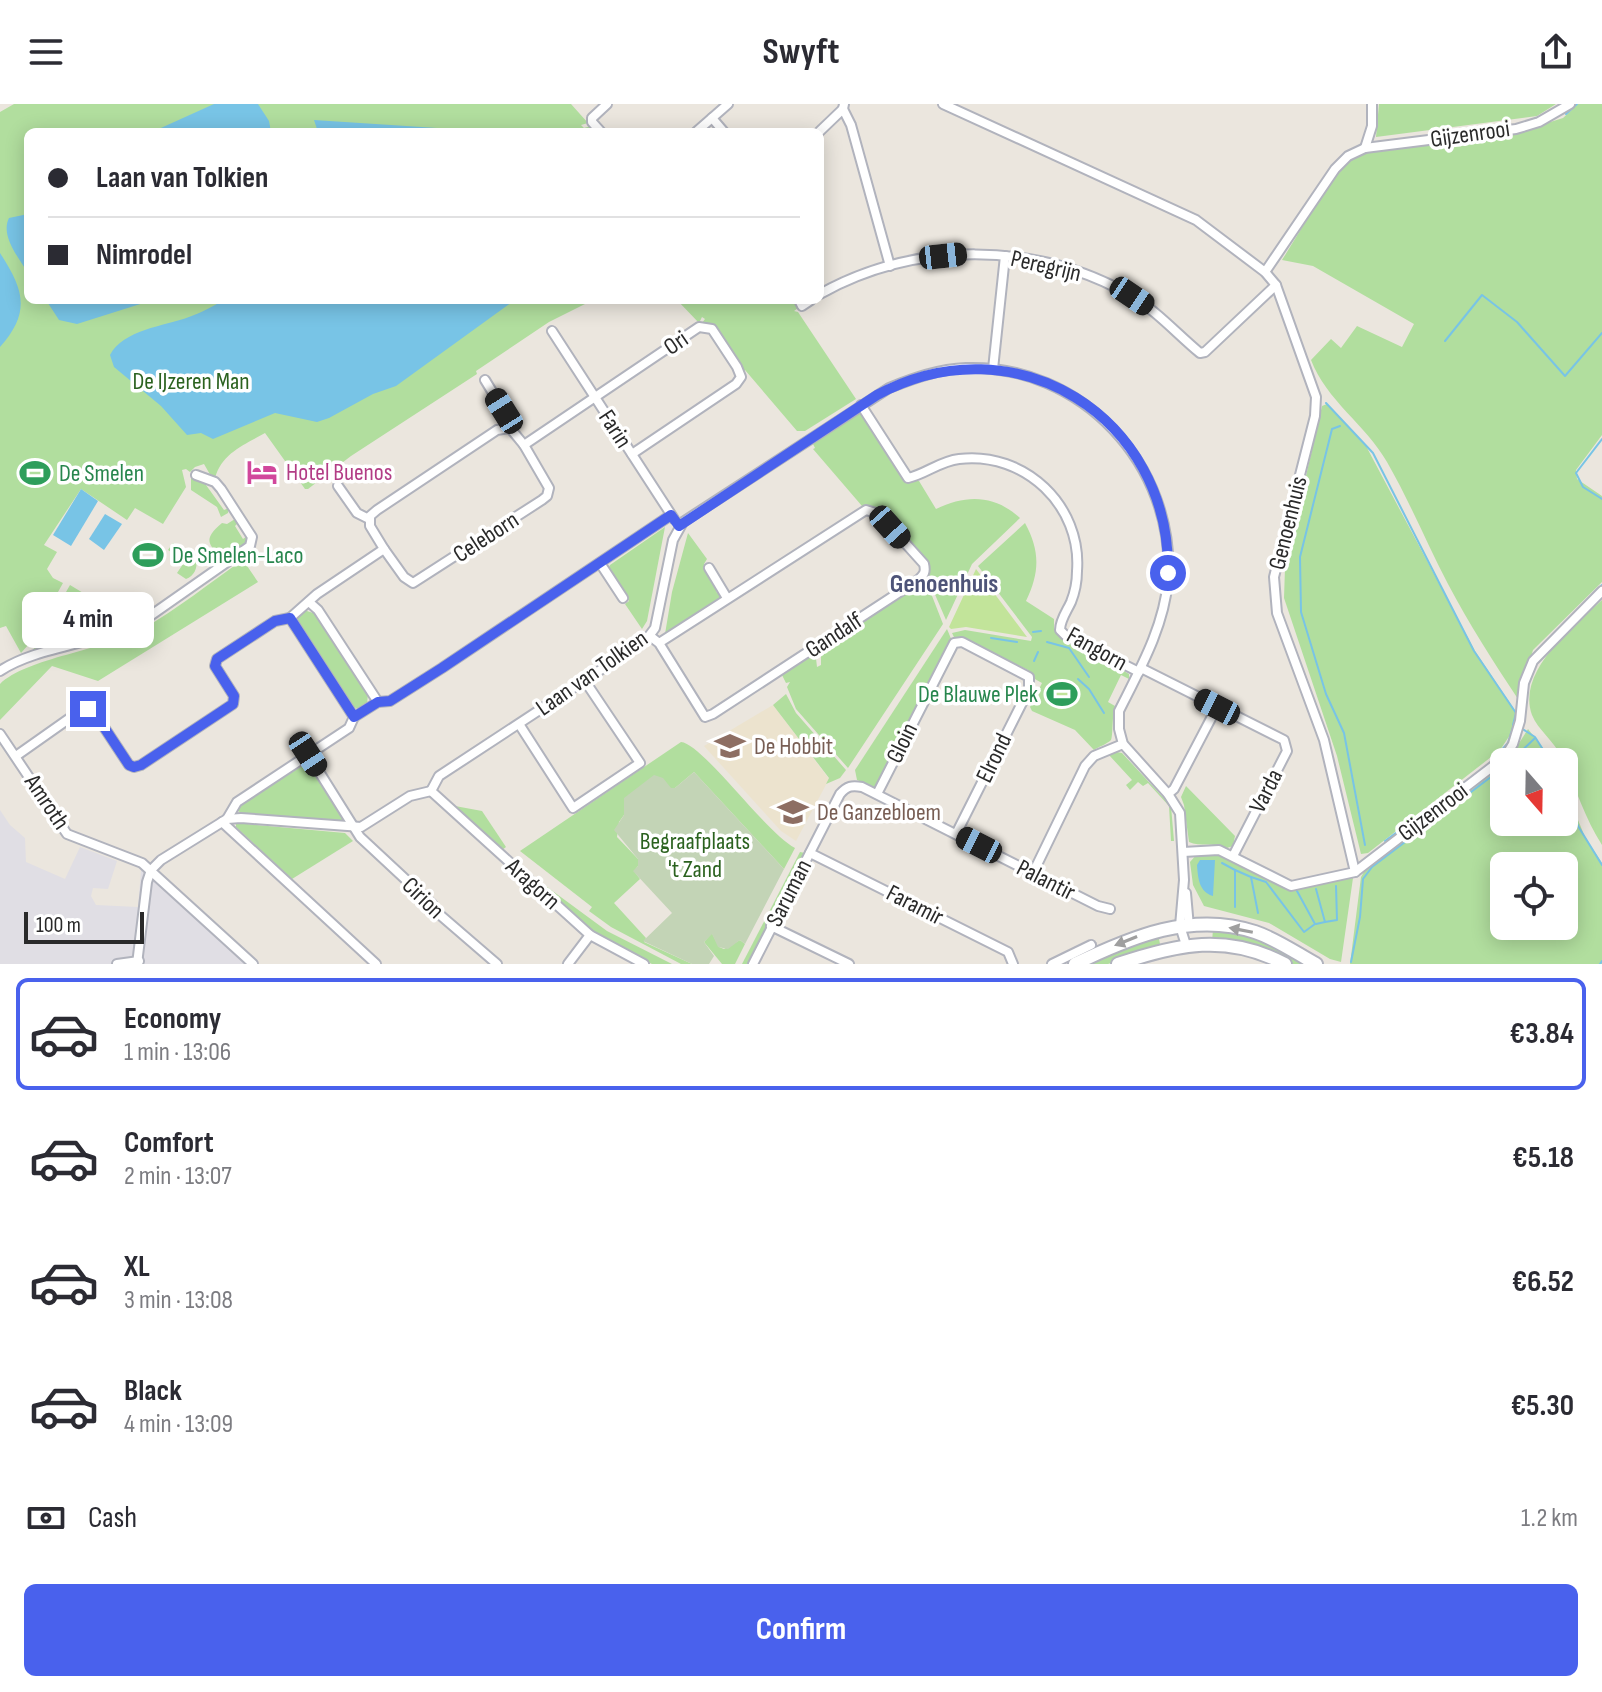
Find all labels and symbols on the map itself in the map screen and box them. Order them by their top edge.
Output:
street label: Gijzenrooi [1428,114,1512,154]
car [918,242,968,270]
street label: Peregrijn [1008,244,1084,288]
car [1105,273,1159,319]
street label: Ori [658,324,694,362]
park label: De IJzeren Man [133,367,249,396]
car [481,384,527,438]
street label: Farin [592,405,638,453]
hotel icon: Hotel Buenos [245,455,279,489]
sports icon: De Smelen [18,456,52,490]
place label: Hotel Buenos [286,458,392,487]
place label: De Smelen [59,459,144,488]
street label: Genoenhuis [1262,473,1314,573]
car [865,501,915,553]
street label: Celeborn [448,505,524,569]
sports icon: De Smelen-Laco [131,538,165,572]
place label: De Smelen-Laco [172,541,303,570]
route start [1150,555,1186,591]
district label: Genoenhuis [890,569,998,600]
callout: 4 min [22,593,154,649]
street label: Gandalf [800,605,869,664]
street label: Fangorn [1062,621,1132,677]
street label: Laan van Tolkien [531,624,653,722]
sports icon: De Blauwe Plek [1045,677,1079,711]
place label: De Blauwe Plek [918,680,1038,709]
car [1190,685,1244,729]
route end [70,691,106,727]
street label: Gloin [880,718,924,768]
car [285,727,331,781]
school or university icon: De Hobbit [713,729,747,763]
street label: Elrond [970,729,1018,787]
place label: De Hobbit [754,732,833,761]
north arrow [1490,748,1578,836]
street label: Varda [1243,764,1289,818]
street label: Amroth [18,768,76,835]
street label: Gijzenrooi [1392,776,1474,848]
school or university icon: De Ganzebloem [776,795,810,829]
place label: De Ganzebloem [817,798,941,827]
car [952,823,1006,867]
park label: Begraafplaats 't Zand [640,827,750,884]
street label: Aragorn [499,851,566,916]
street label: Palantir [1012,853,1080,907]
street label: Saruman [760,855,818,931]
street label: Cirion [396,871,450,925]
street label: Faramir [881,878,949,932]
scale bar [24,908,144,944]
one-way arrow [1229,923,1254,935]
one-way arrow [1114,935,1138,948]

